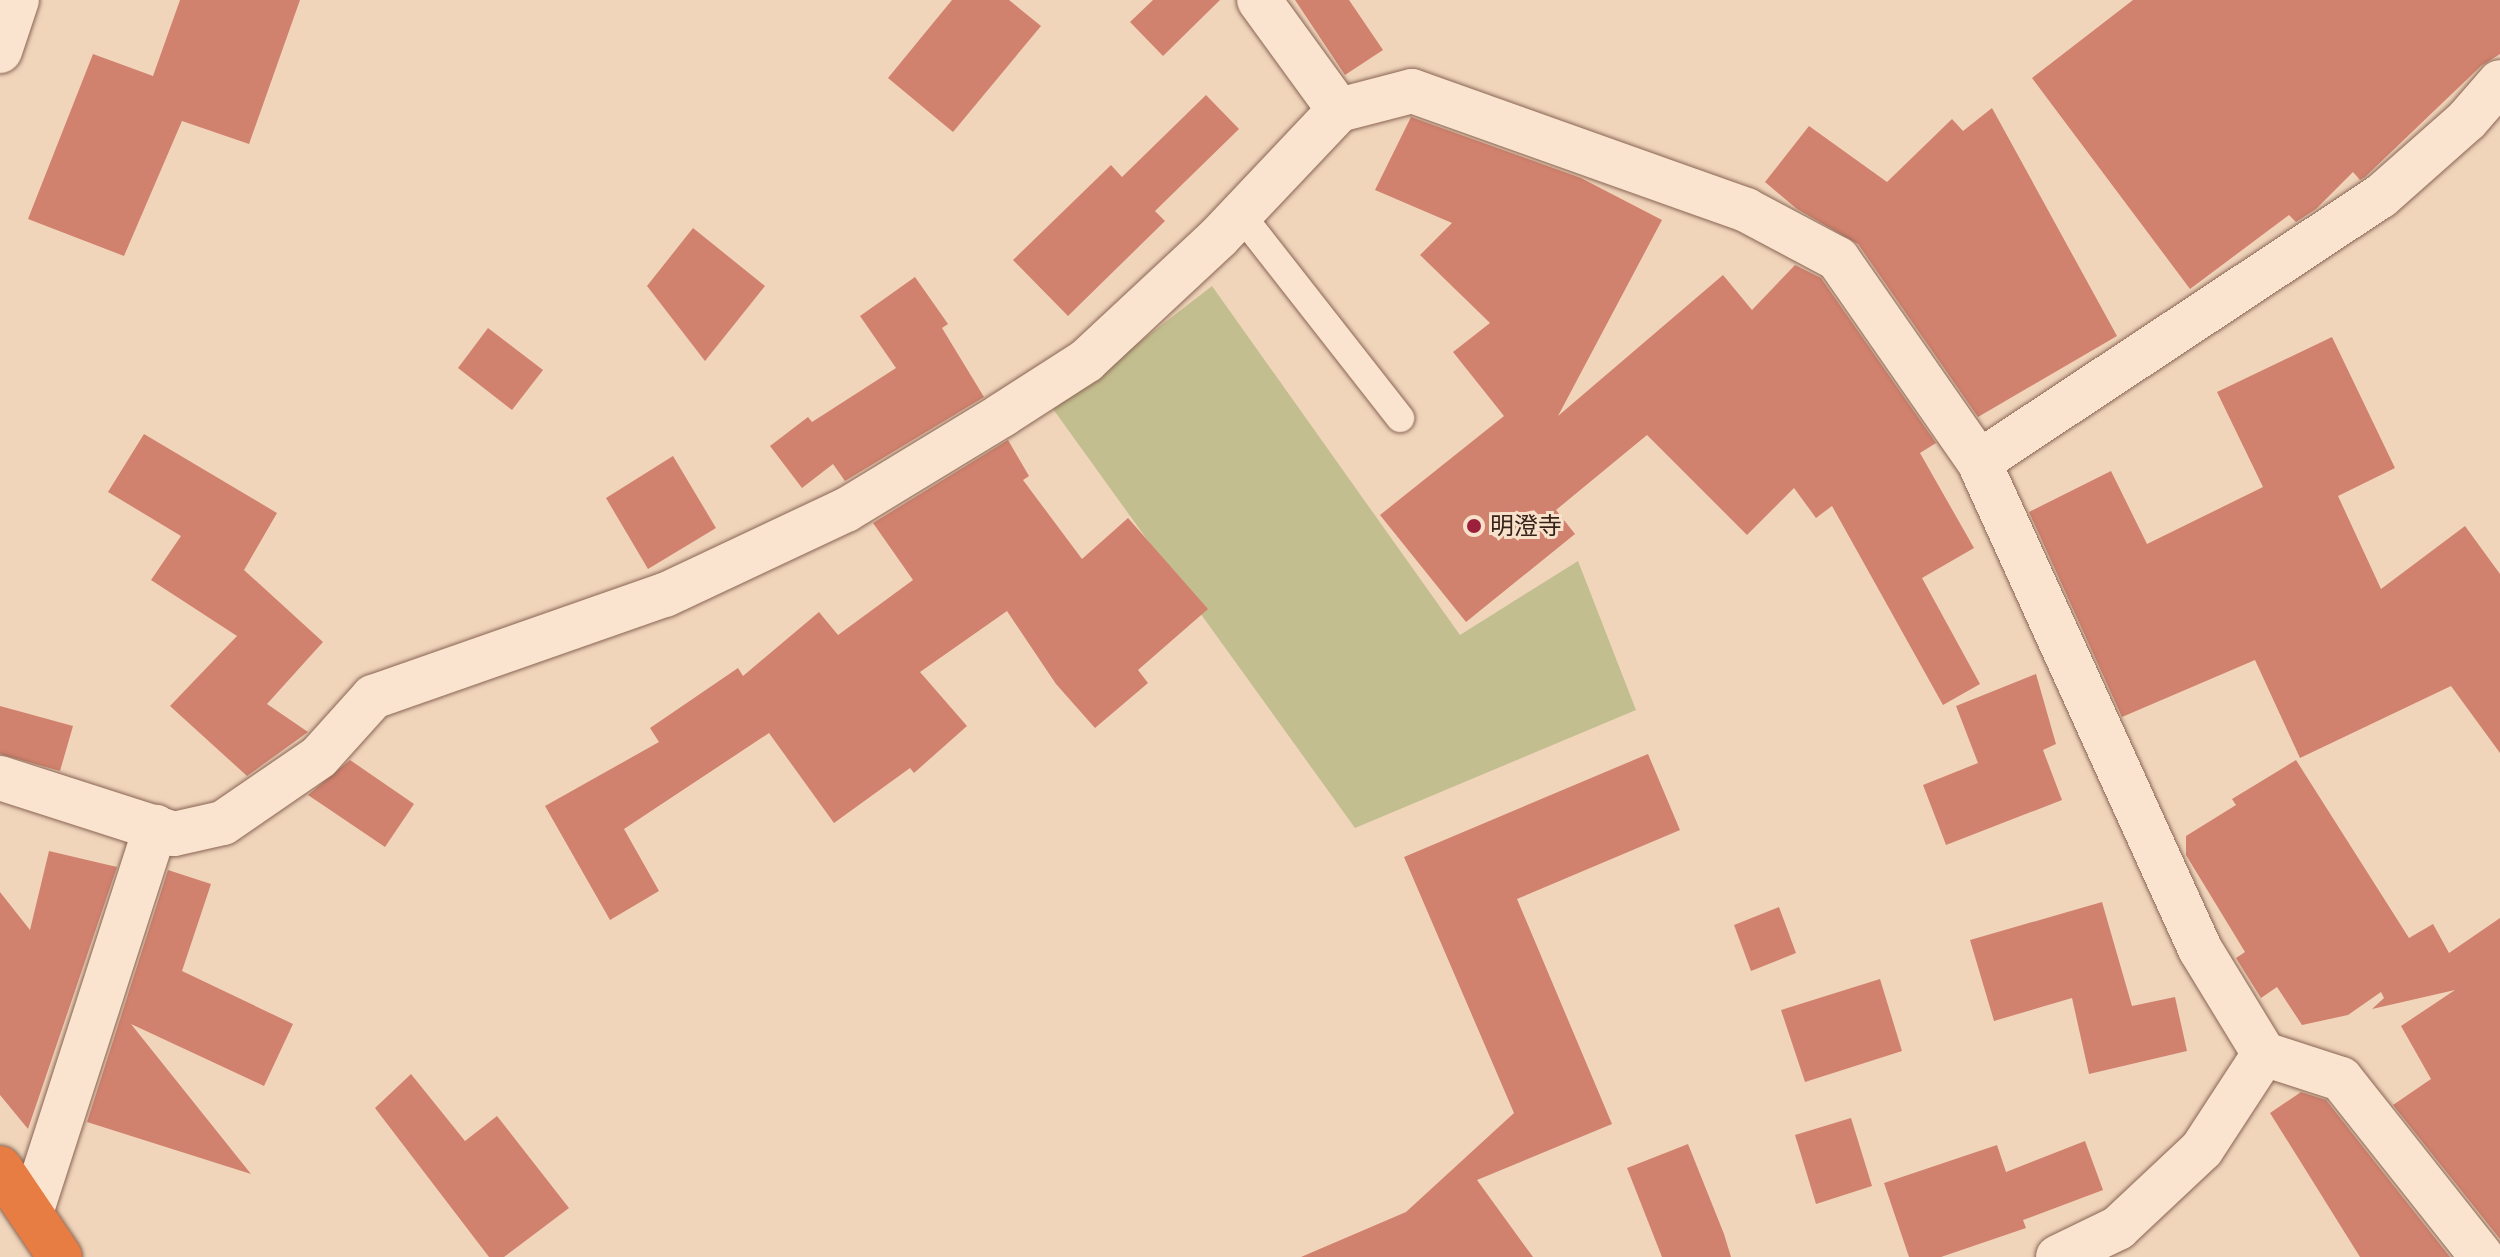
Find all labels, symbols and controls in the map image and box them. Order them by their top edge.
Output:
place label: 明澄寺 [1490,512,1562,540]
marker: 明澄寺 [1465,517,1483,535]

